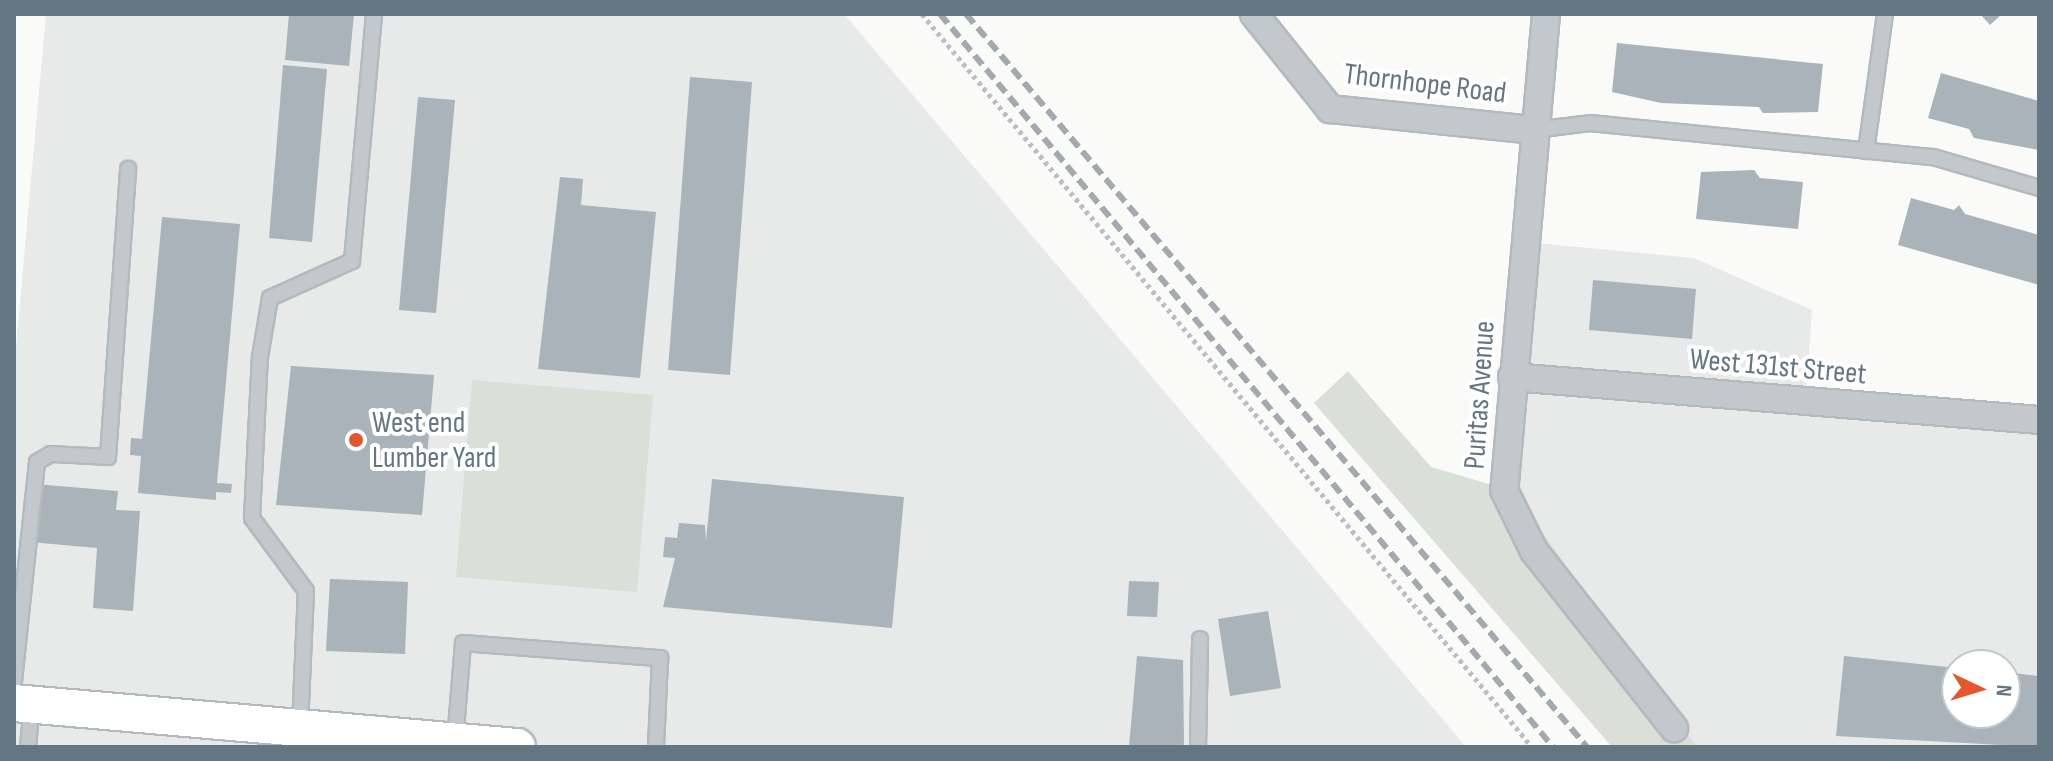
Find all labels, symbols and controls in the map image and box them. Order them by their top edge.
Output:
street label: Thornhope Road [1342,56,1508,112]
street label: Puritas Avenue [1457,320,1503,470]
street label: West 131st Street [1688,341,1868,393]
place label: West end Lumber Yard [372,405,496,476]
marker: West end Lumber Yard [347,431,365,449]
north arrow [1941,649,2021,729]
text: N [1990,684,2017,697]

